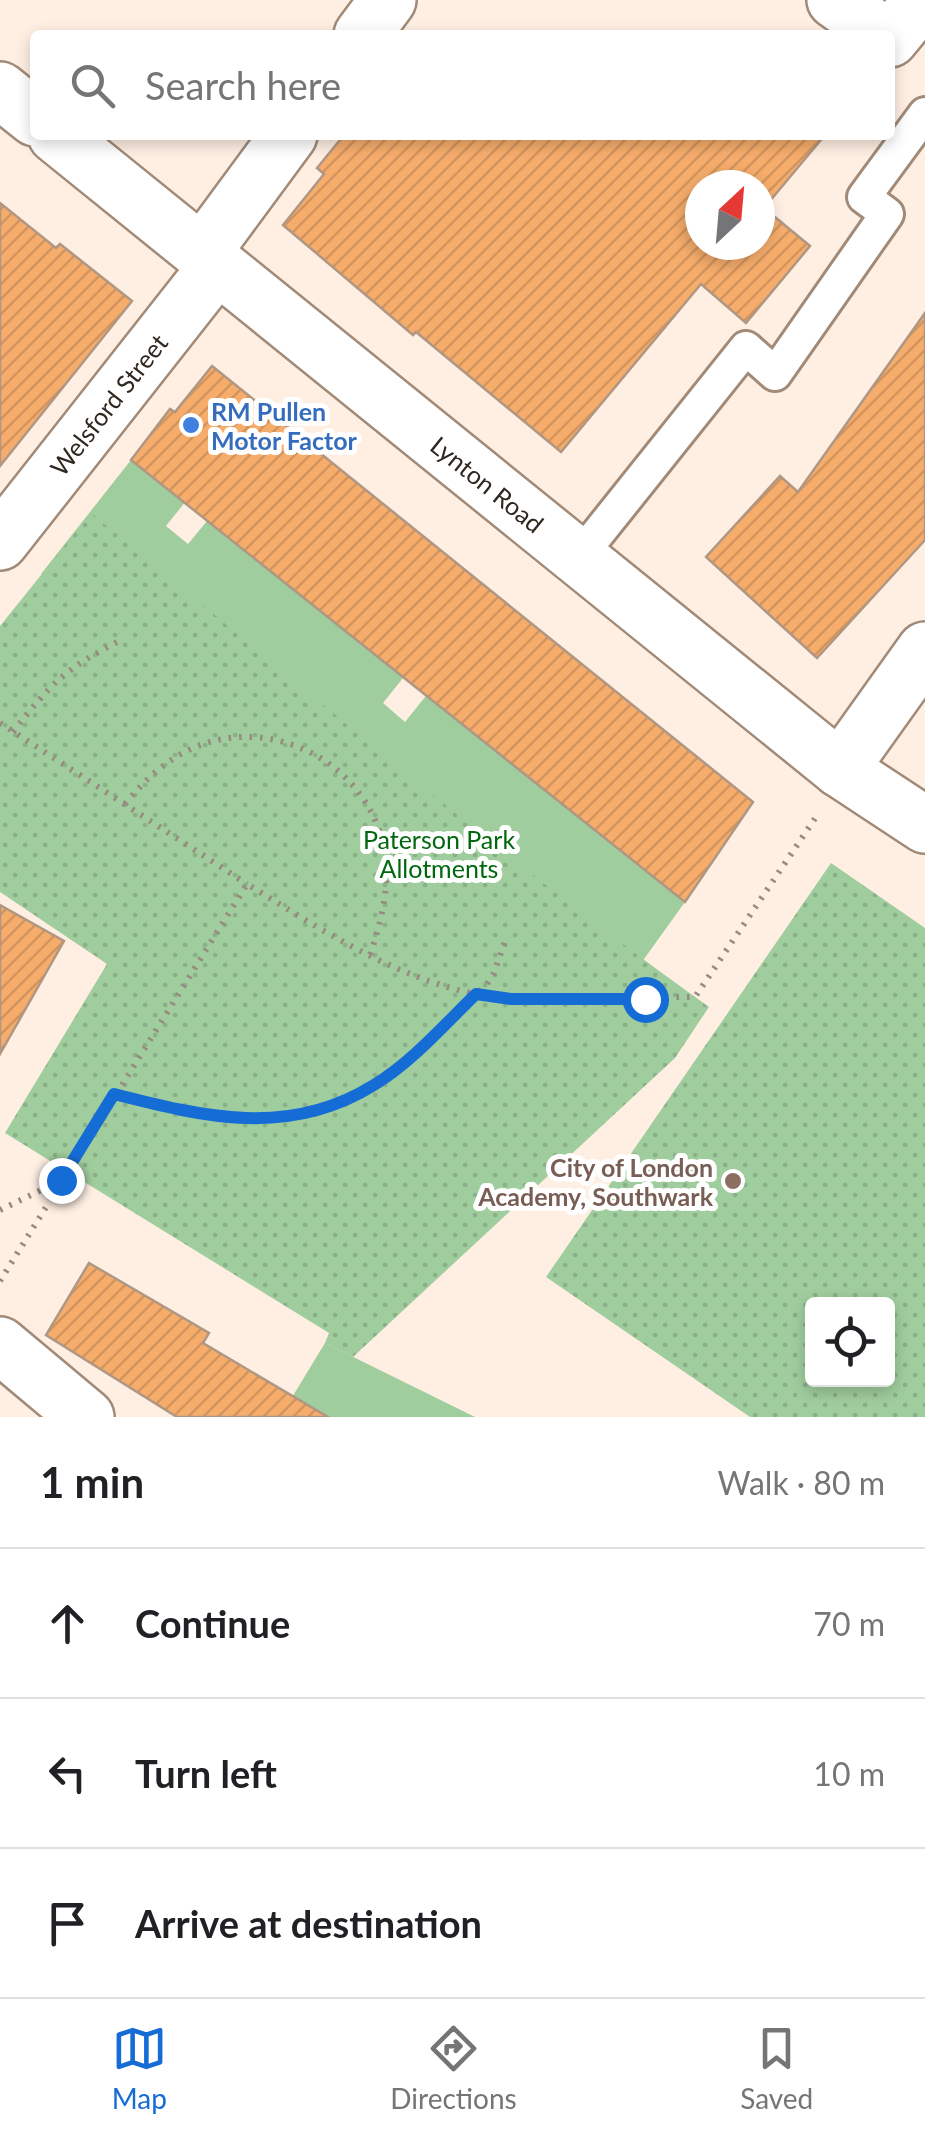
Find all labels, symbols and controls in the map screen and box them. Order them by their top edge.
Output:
search box [30,30,895,140]
icon: search [65,58,120,113]
text: Search here [145,62,341,108]
north arrow [685,170,775,260]
street label: Welsford Street [43,328,173,481]
place label: RM Pullen Motor Factor [211,396,358,455]
marker: RM Pullen Motor Factor [180,414,202,436]
street label: Lynton Road [425,430,550,538]
park label: Paterson Park Allotments [363,824,515,883]
route start [623,977,669,1023]
place label: City of London Academy, Southwark [477,1152,714,1211]
route end [39,1158,85,1204]
marker: City of London Academy, Southwark [722,1170,744,1192]
map controls [805,1297,895,1387]
button: locate [805,1297,895,1387]
text: 1 min [40,1457,144,1507]
text: Walk · 80 m [718,1463,885,1502]
icon: ahead [40,1596,95,1651]
text: Continue [135,1600,290,1646]
text: 70 m [813,1604,885,1643]
icon: left [40,1746,95,1801]
text: Turn left [135,1750,277,1796]
text: 10 m [813,1754,885,1793]
icon: arrive [40,1896,95,1951]
text: Arrive at destination [135,1900,482,1946]
tab: Map [112,2021,167,2115]
tab: Directions [390,2021,517,2115]
tab: Saved [740,2021,813,2115]

